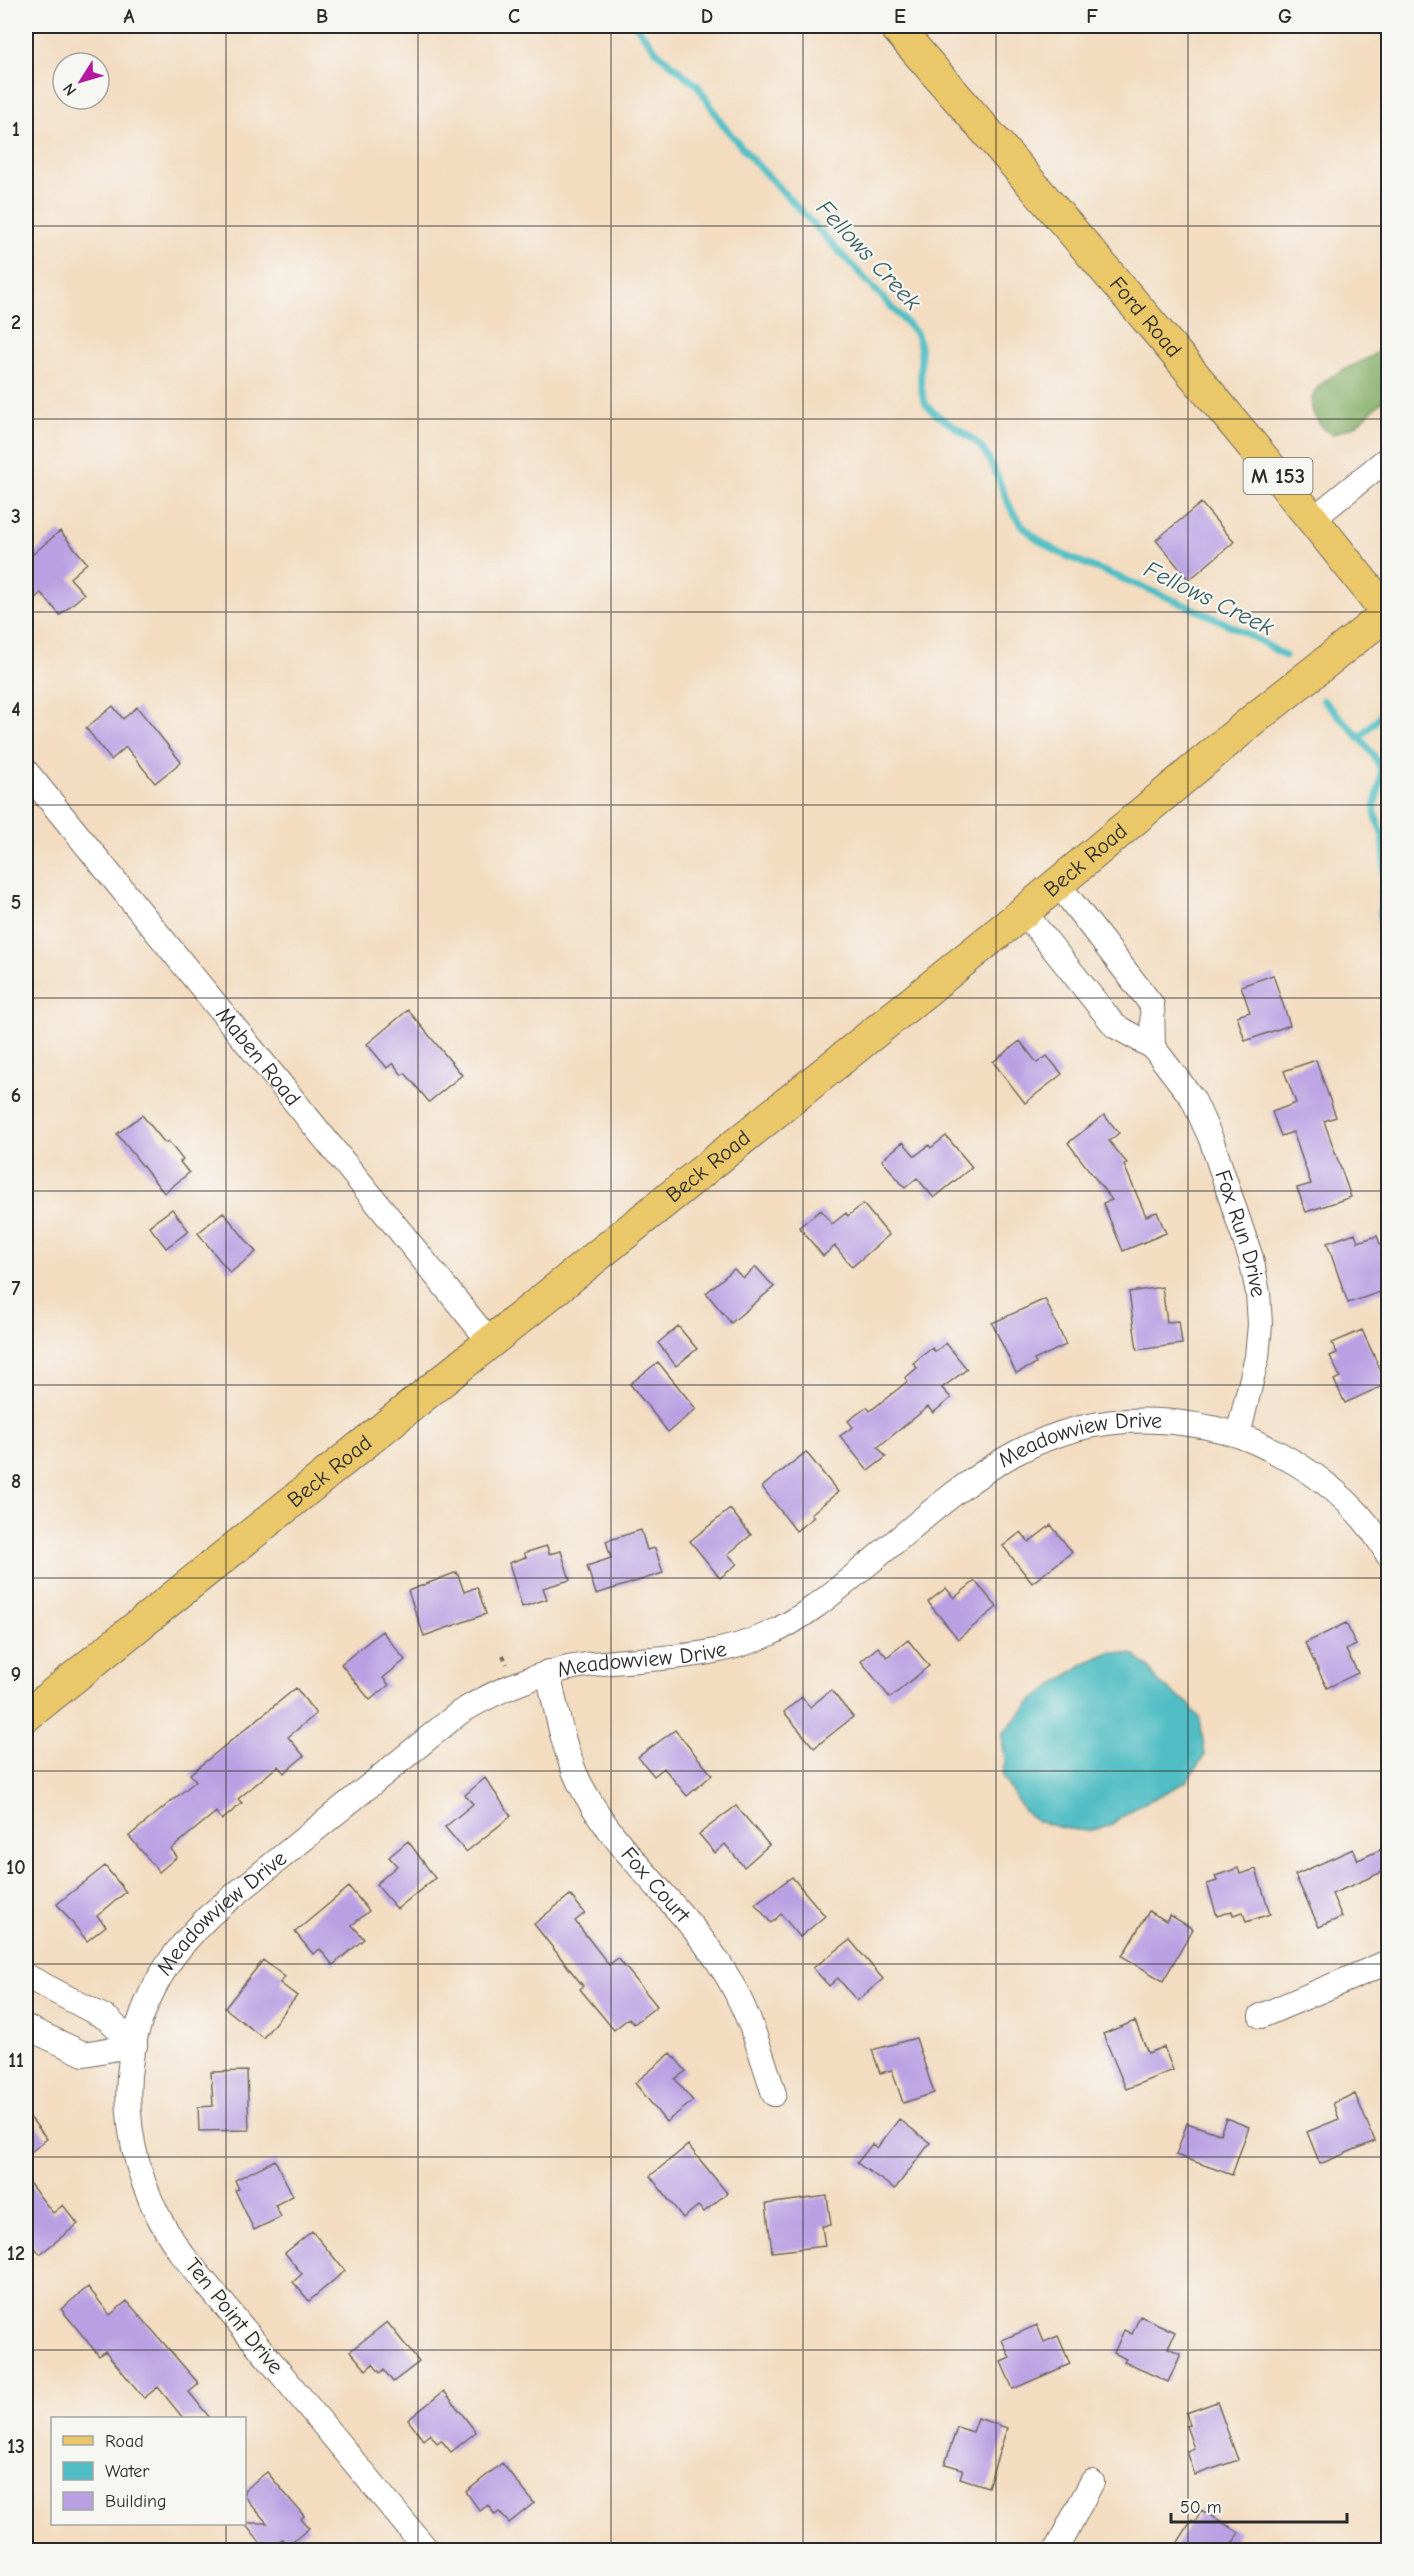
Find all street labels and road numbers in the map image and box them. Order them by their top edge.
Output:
street label: Ford Road [1104,271,1187,363]
road number: M 153 [1244,458,1312,494]
street label: Beck Road [1039,818,1133,903]
street label: Maben Road [210,1002,306,1111]
street label: Beck Road [661,1125,756,1208]
street label: Fox Run Drive [1209,1167,1271,1299]
street label: Meadowview Drive [993,1407,1163,1473]
street label: Beck Road [282,1430,377,1513]
street label: Meadowview Drive [555,1636,729,1683]
street label: Fox Court [615,1842,696,1928]
street label: Meadowview Drive [151,1845,292,1980]
street label: Ten Point Drive [179,2253,289,2379]

